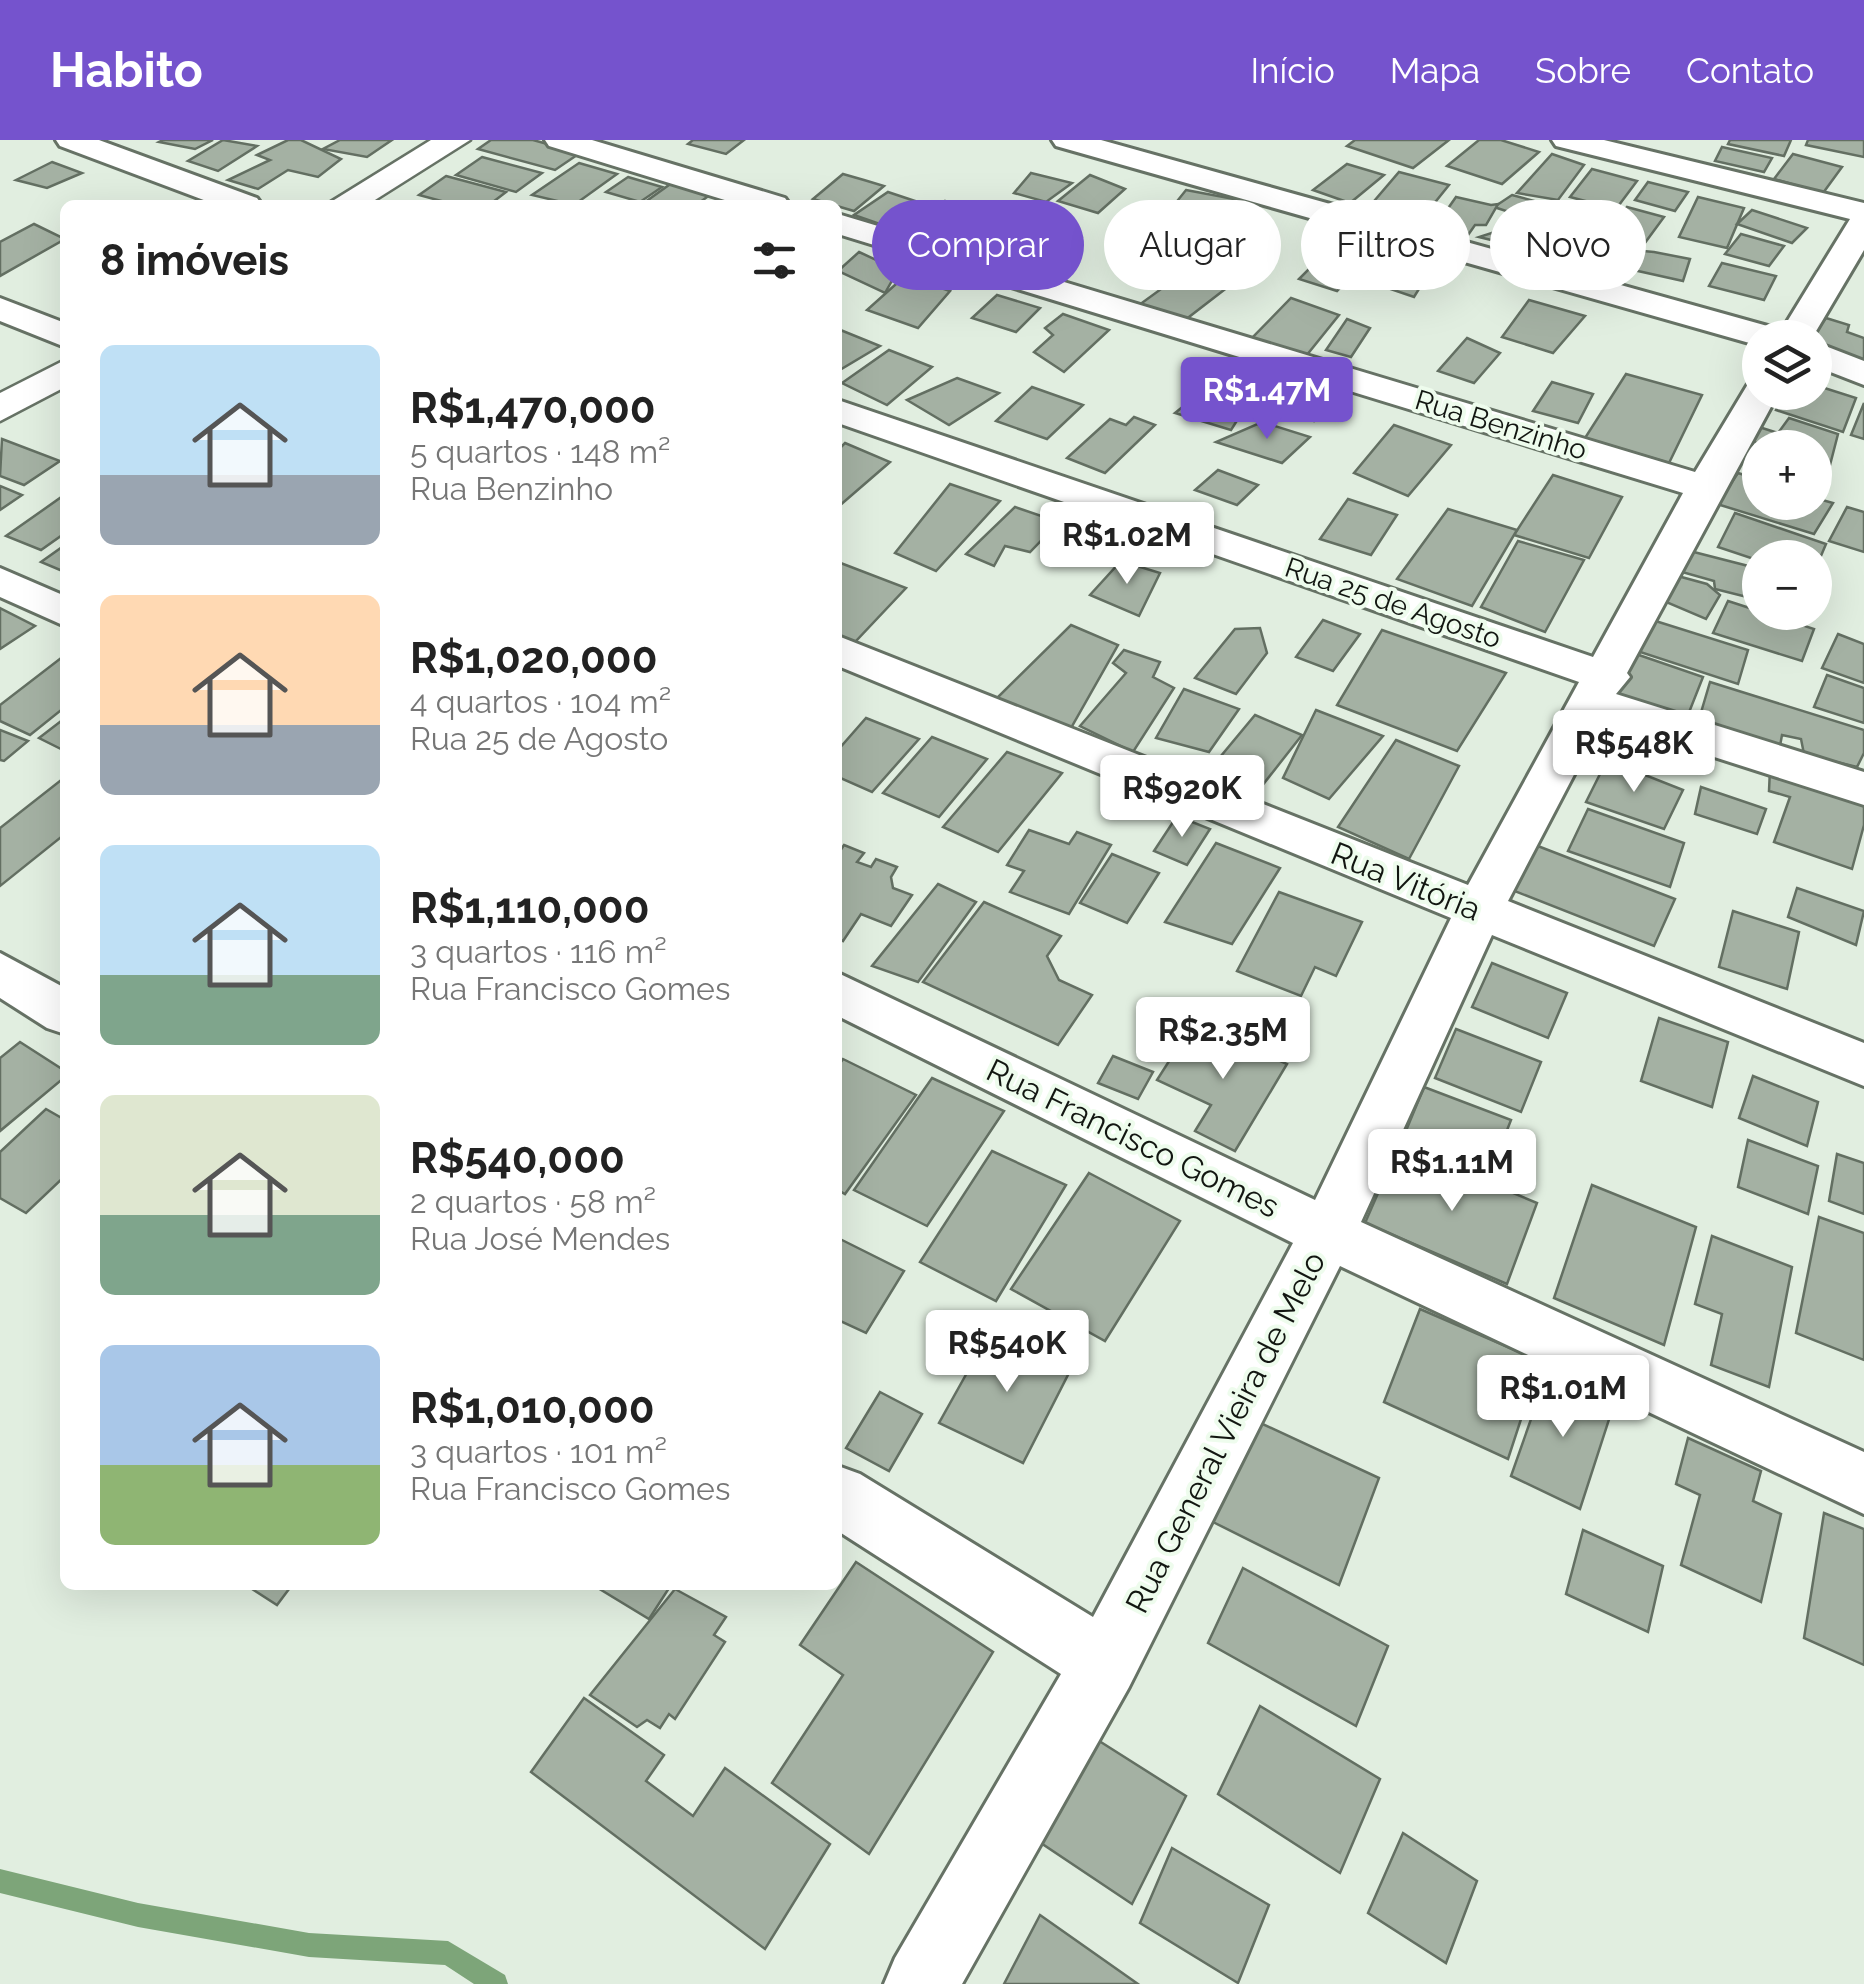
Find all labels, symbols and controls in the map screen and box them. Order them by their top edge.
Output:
text: Habito [50,42,203,98]
text: Início [1250,50,1335,91]
text: Mapa [1390,50,1480,91]
text: Sobre [1535,50,1631,91]
text: Contato [1686,50,1814,91]
chip: Comprar [872,200,1084,290]
chip: Alugar [1104,200,1281,290]
chip: Filtros [1301,200,1470,290]
chip: Novo [1490,200,1646,290]
icon: filters [747,233,802,288]
text: 8 imóveis [100,236,289,285]
map controls [1742,320,1832,630]
button: layers [1742,320,1832,410]
pin: R$1.47M [1175,357,1359,442]
text: R$1.47M [1203,371,1331,408]
street label: Rua Benzinho [1411,383,1591,467]
text: R$1,470,000 [410,384,656,433]
icon: home [180,385,300,505]
button: + [1742,430,1832,520]
text: 5 quartos · 148 m² [410,433,670,470]
text: Rua Benzinho [410,470,613,507]
pin: R$1.02M [1035,502,1219,587]
text: R$1.02M [1062,516,1192,553]
button: − [1742,540,1832,630]
street label: Rua 25 de Agosto [1281,551,1505,655]
text: R$1,020,000 [410,634,657,683]
icon: home [180,635,300,755]
text: 4 quartos · 104 m² [410,683,671,720]
pin: R$548K [1553,710,1715,795]
text: Rua 25 de Agosto [410,720,668,757]
text: R$548K [1575,724,1693,761]
pin: R$920K [1101,755,1263,840]
text: R$920K [1122,769,1242,806]
street label: Rua Vitória [1326,834,1486,928]
text: R$1,110,000 [410,884,649,933]
icon: home [180,885,300,1005]
text: 3 quartos · 116 m² [410,933,667,970]
text: Rua Francisco Gomes [410,970,730,1007]
pin: R$2.35M [1131,997,1315,1082]
text: R$2.35M [1158,1011,1288,1048]
street label: Rua Francisco Gomes [981,1051,1285,1225]
pin: R$1.11M [1360,1129,1544,1214]
text: R$540,000 [410,1134,625,1183]
icon: home [180,1135,300,1255]
text: R$1.11M [1390,1143,1514,1180]
text: 2 quartos · 58 m² [410,1183,656,1220]
text: Rua José Mendes [410,1220,670,1257]
street label: Rua General Vieira de Melo [1118,1245,1332,1619]
pin: R$540K [926,1310,1088,1395]
text: R$540K [948,1324,1066,1361]
pin: R$1.01M [1471,1355,1655,1440]
text: R$1.01M [1499,1369,1627,1406]
text: R$1,010,000 [410,1384,654,1433]
icon: home [180,1385,300,1505]
text: 3 quartos · 101 m² [410,1433,667,1470]
text: Rua Francisco Gomes [410,1470,730,1507]

